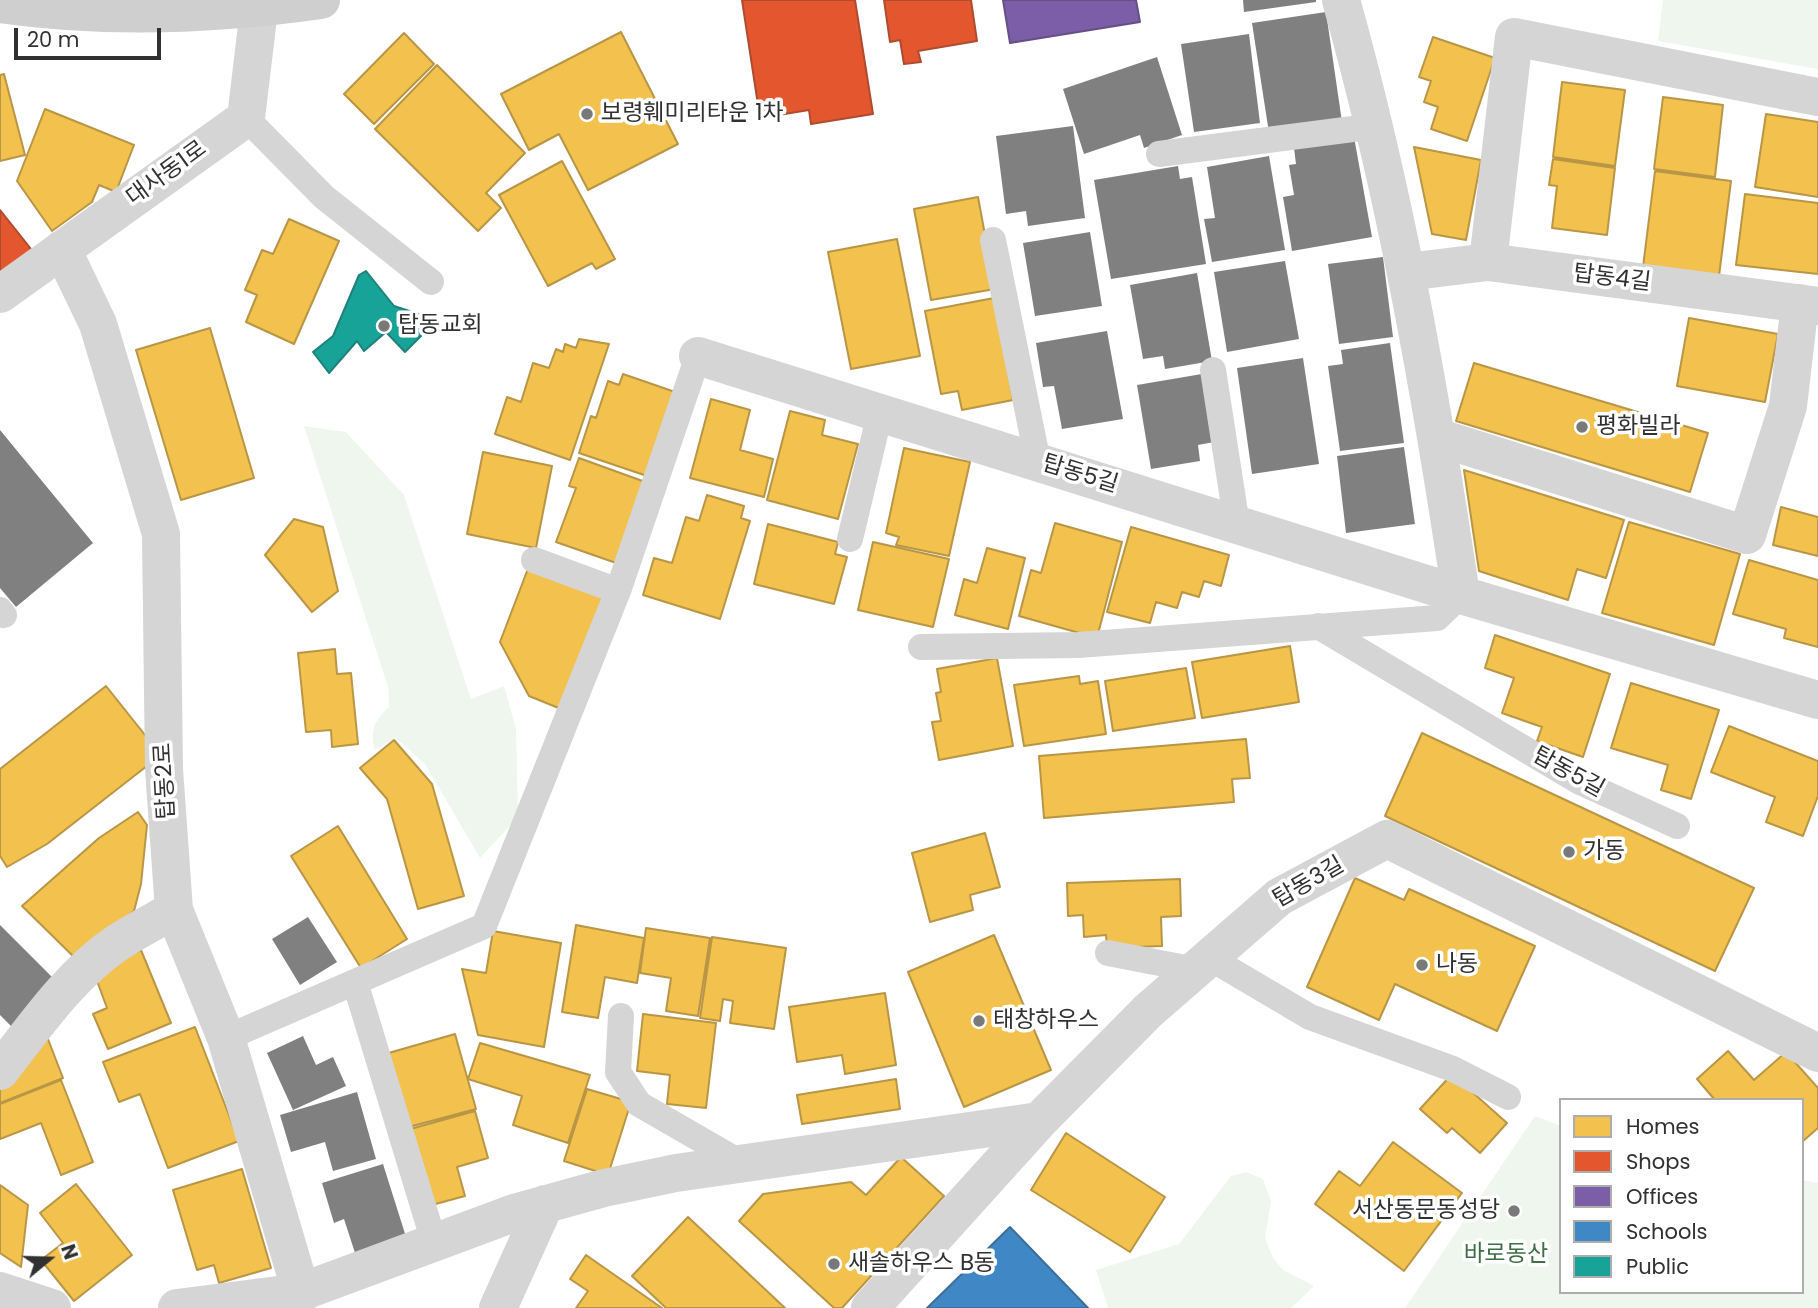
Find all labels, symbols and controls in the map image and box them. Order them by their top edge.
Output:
scale bar [18,14,164,58]
text: 20 m [27,25,80,54]
place label: 보령훼미리타운 1차 [601,100,784,128]
marker: 보령훼미리타운 1차 [579,106,595,122]
street label: 대사동1로 [122,136,212,212]
street label: 탑동4길 [1572,261,1652,297]
place label: 탑동교회 [398,312,483,340]
marker: 탑동교회 [376,318,392,334]
place label: 평화빌라 [1596,413,1681,441]
marker: 평화빌라 [1574,419,1590,435]
street label: 탑동5길 [1039,450,1121,500]
street label: 탑동2로 [150,742,182,820]
street label: 탑동5길 [1527,742,1609,804]
place label: 가동 [1583,838,1625,866]
marker: 가동 [1561,844,1577,860]
street label: 탑동3길 [1269,852,1349,914]
place label: 나동 [1436,951,1478,979]
marker: 나동 [1414,957,1430,973]
place label: 태창하우스 [993,1007,1099,1035]
marker: 태창하우스 [971,1013,987,1029]
legend [1559,1098,1804,1294]
text: Homes [1626,1112,1700,1141]
text: Shops [1626,1147,1690,1176]
text: Offices [1626,1182,1698,1211]
place label: 서산동문동성당 [1352,1197,1500,1225]
marker: 서산동문동성당 [1506,1203,1522,1219]
text: Schools [1626,1217,1708,1246]
north arrow [14,1224,84,1294]
text: N [54,1241,84,1263]
park label: 바로동산 [1464,1241,1548,1269]
place label: 새솔하우스 B동 [848,1250,995,1278]
text: Public [1626,1252,1689,1281]
marker: 새솔하우스 B동 [826,1256,842,1272]

